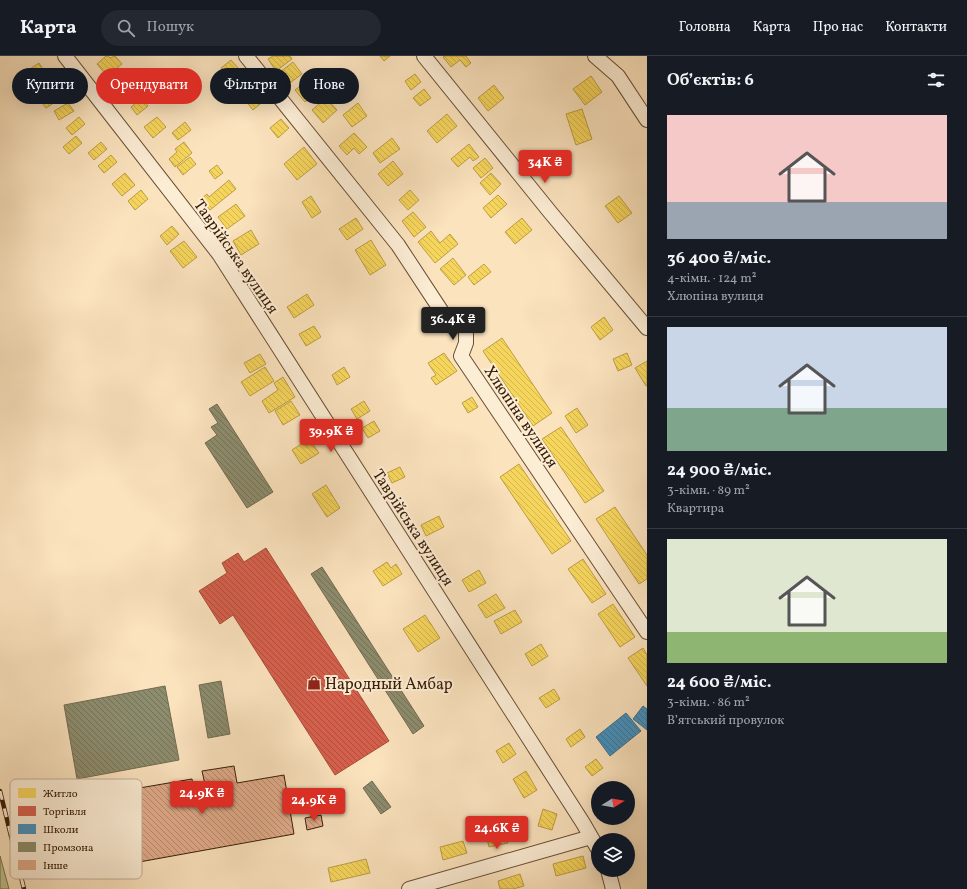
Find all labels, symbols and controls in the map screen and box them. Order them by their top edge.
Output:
search box [101,10,381,46]
text: Карта [20,15,77,41]
icon: search [115,17,137,39]
text: Пошук [147,17,194,38]
text: Головна [679,18,731,37]
text: Карта [753,18,791,37]
text: Про нас [813,18,863,37]
text: Контакти [885,18,947,37]
chip: Купити [12,68,88,104]
chip: Орендувати [96,68,202,104]
chip: Фільтри [210,68,291,104]
chip: Нове [299,68,359,104]
text: Об’єктів: 6 [667,69,754,92]
icon: filters [925,69,947,91]
icon: home [771,141,843,213]
pin: 34K ₴ [517,150,573,184]
text: 34K ₴ [528,154,562,172]
street label: Таврійська вулиця [188,195,283,319]
text: 36 400 ₴/міс. [667,247,771,270]
text: 4-кімн. · 124 m² [667,270,756,288]
text: Хлюпіна вулиця [667,288,764,306]
pin: 36.4K ₴ [416,307,490,341]
text: 36.4K ₴ [430,311,476,329]
icon: home [771,353,843,425]
street label: Хлюпіна вулиця [478,362,563,473]
pin: 39.9K ₴ [294,419,368,453]
text: 39.9K ₴ [309,423,353,441]
text: 24 900 ₴/міс. [667,459,772,482]
street label: Таврійська вулиця [366,465,458,591]
text: 3-кімн. · 89 m² [667,482,750,500]
text: Квартира [667,500,724,518]
icon: home [771,565,843,637]
text: 24 600 ₴/міс. [667,671,772,694]
place label: Народный Амбар [325,674,453,696]
shop icon: Народный Амбар [306,675,322,691]
text: 3-кімн. · 86 m² [667,694,750,712]
text: В’ятський провулок [667,712,784,730]
legend [10,779,142,879]
pin: 24.9K ₴ [165,781,239,815]
north arrow [591,781,635,825]
map controls [591,781,635,877]
text: 24.9K ₴ [179,785,225,803]
text: Житло [43,787,78,802]
pin: 24.9K ₴ [277,788,351,822]
text: 24.9K ₴ [291,792,337,810]
text: Торгівля [43,805,87,820]
pin: 24.6K ₴ [460,816,534,850]
text: 24.6K ₴ [474,820,520,838]
text: Школи [43,823,79,838]
button: layers [591,833,635,877]
text: Промзона [43,841,94,856]
text: Інше [43,859,68,874]

